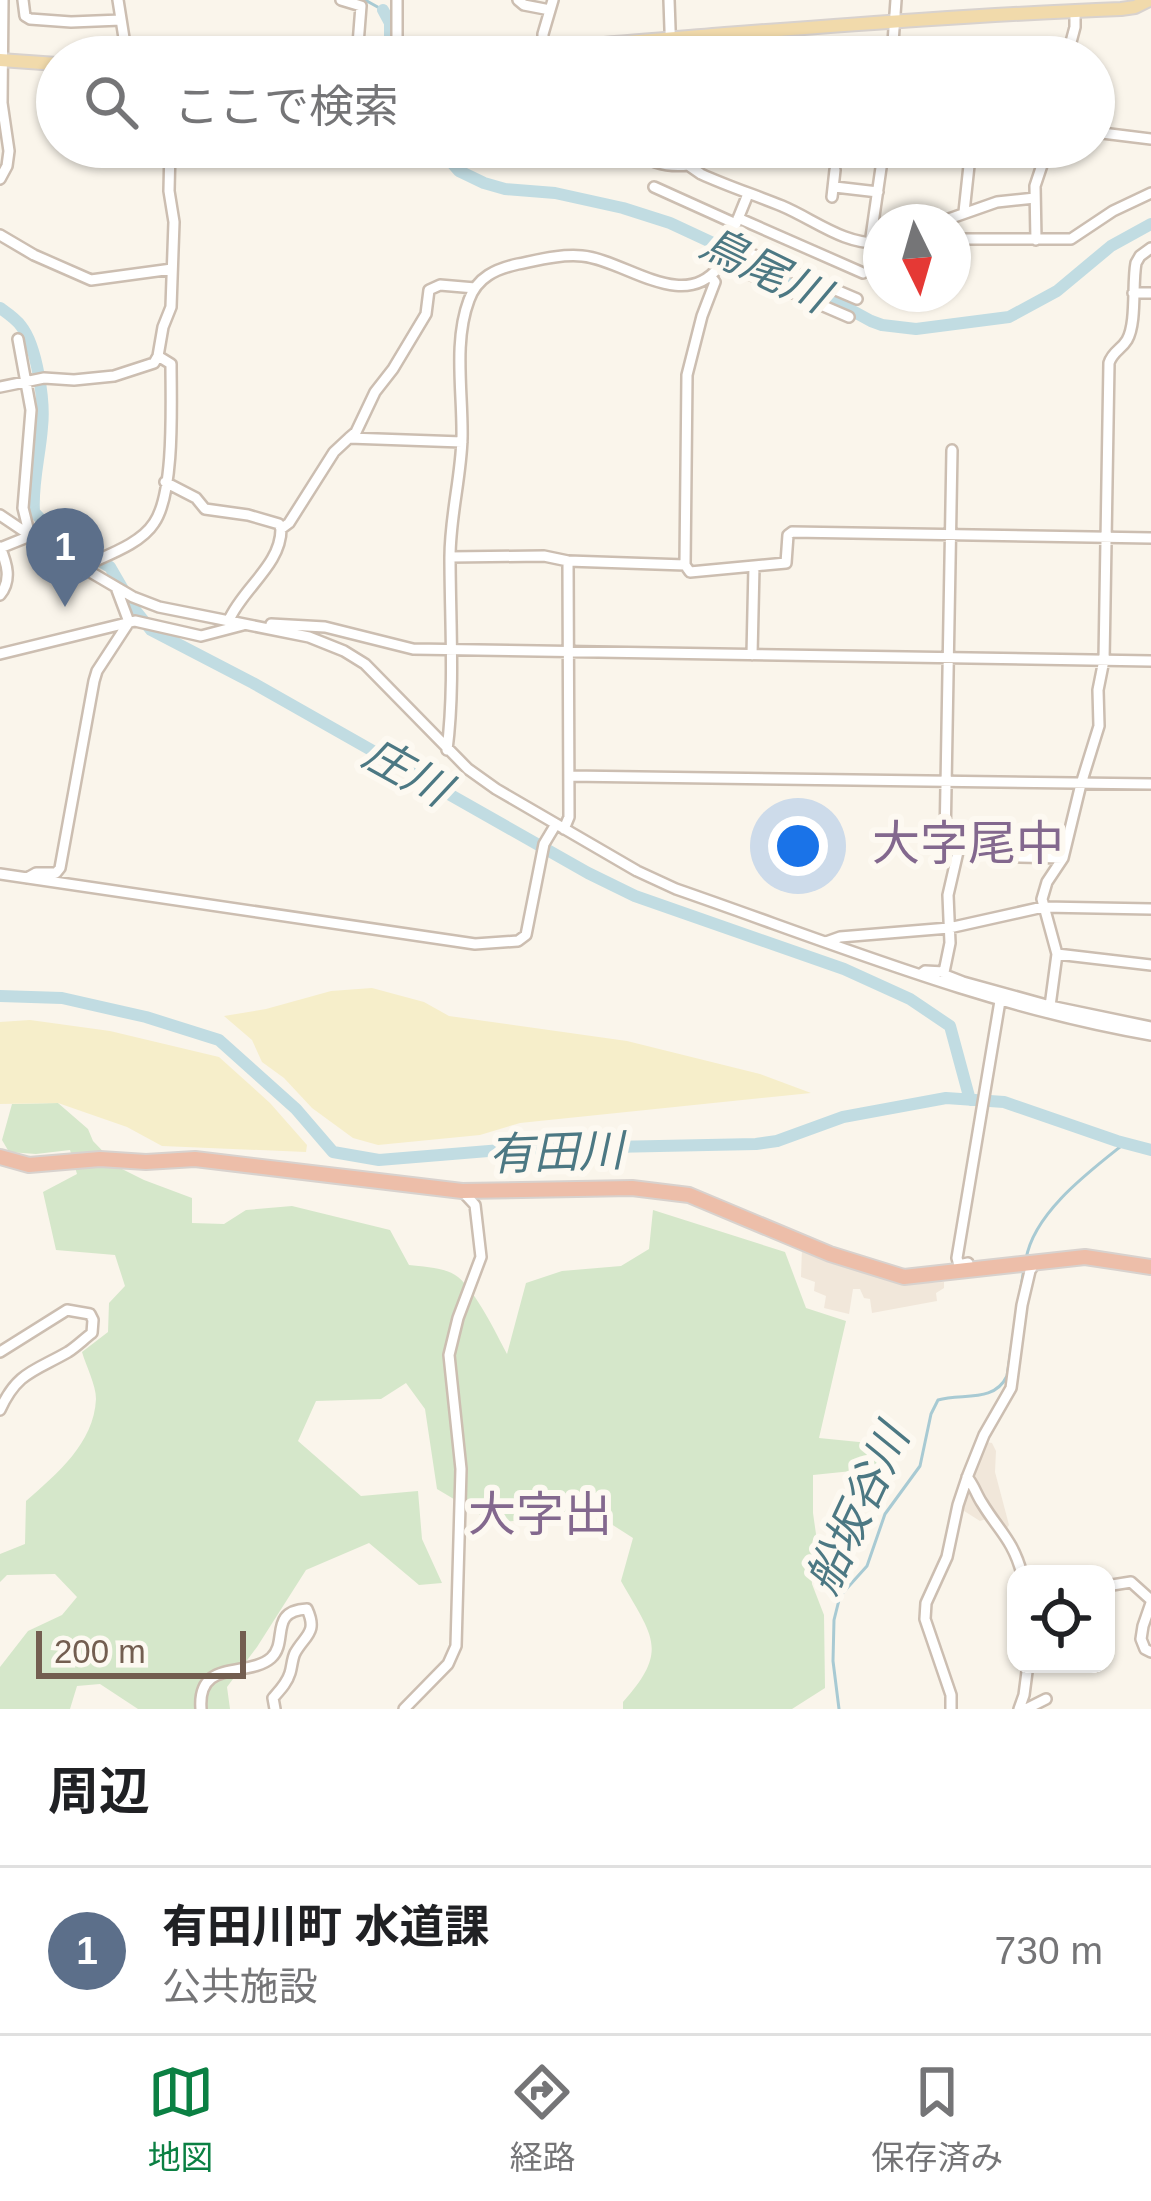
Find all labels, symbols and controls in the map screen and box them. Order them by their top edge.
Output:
search box [36,36,1115,168]
icon: search [78,69,144,135]
text: ここで検索 [174,81,399,132]
north arrow [863,204,971,312]
water label: 鳥尾川 [693,217,840,324]
pin: 1 [26,508,104,607]
water label: 庄川 [355,727,462,817]
your location [768,816,828,876]
district label: 大字尾中 [872,817,1064,870]
water label: 有田川 [488,1125,628,1180]
water label: 船坂谷川 [796,1413,920,1602]
district label: 大字出 [468,1488,612,1541]
map controls [1007,1565,1115,1673]
button: locate [1007,1565,1115,1673]
scale bar [36,1625,246,1678]
text: 200 m [54,1633,146,1670]
text: 周辺 [48,1763,150,1820]
text: 有田川町 水道課 [162,1901,490,1952]
text: 1 [76,1929,98,1972]
text: 730 m [995,1929,1103,1972]
text: 公共施設 [162,1965,318,2008]
tab: 地図 [148,2059,214,2179]
tab: 経路 [509,2059,575,2179]
tab: 保存済み [871,2059,1003,2179]

